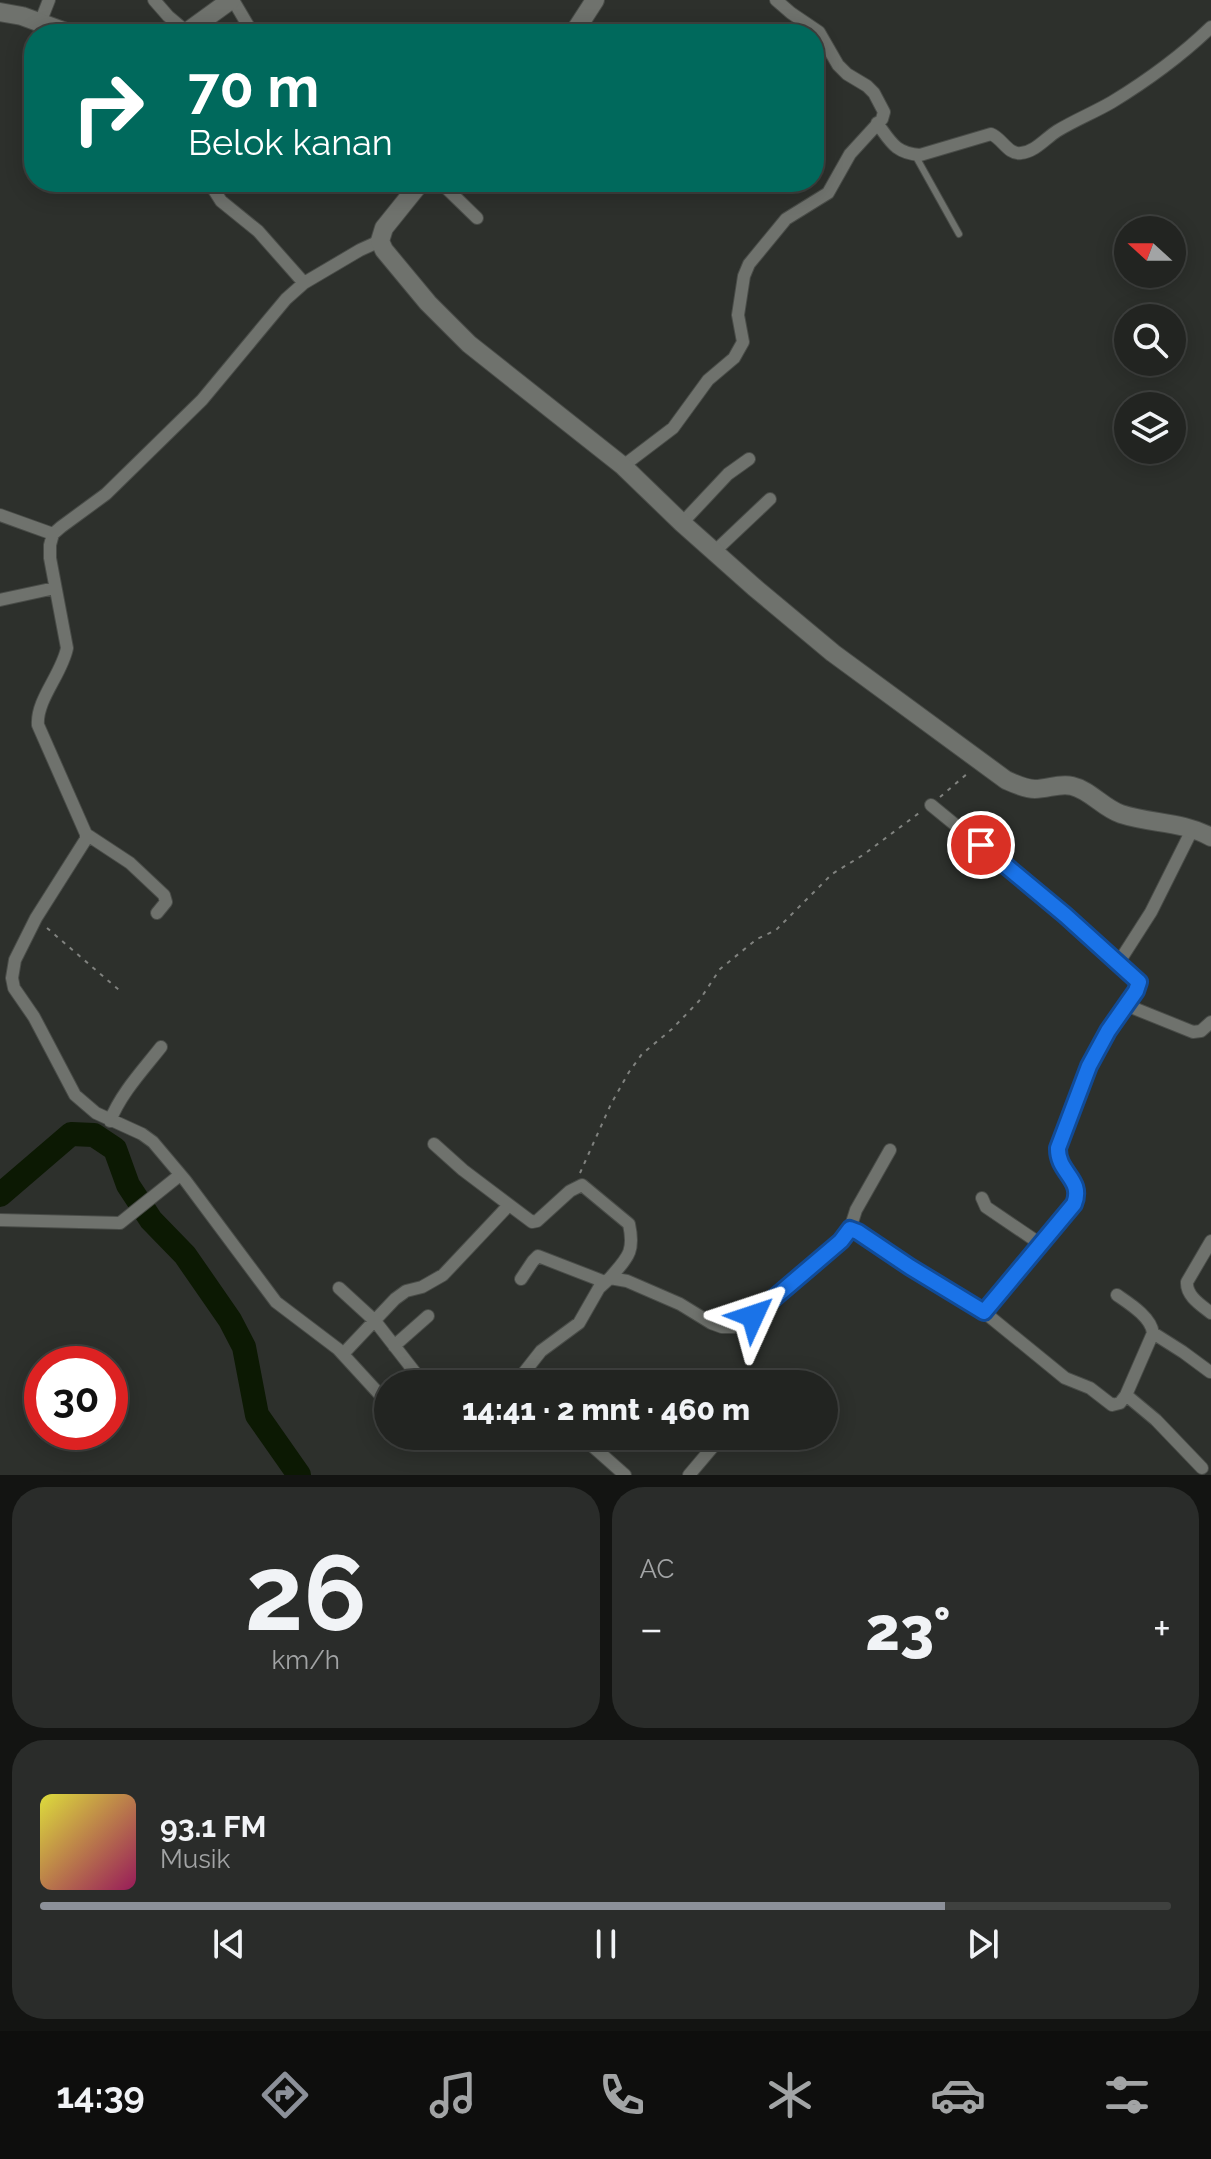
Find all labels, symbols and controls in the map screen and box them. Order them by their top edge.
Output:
text: 70 m [188,54,319,120]
icon: right [56,56,160,160]
text: Belok kanan [188,121,393,163]
north arrow [1114,216,1186,288]
map controls [1114,216,1186,464]
button: search [1114,304,1186,376]
button: layers [1114,392,1186,464]
pin [947,811,1015,879]
icon: arrive [959,823,1003,867]
position arrow [711,1274,795,1358]
speed limit sign: 30 [24,1346,128,1450]
text: 14:41 · 2 mnt · 460 m [462,1392,750,1427]
text: 26 [245,1532,367,1654]
text: AC [640,1554,674,1584]
text: 23° [865,1594,951,1664]
text: − [640,1603,663,1654]
text: + [1153,1603,1171,1654]
text: km/h [271,1645,340,1675]
text: 93.1 FM [160,1809,266,1844]
text: Musik [160,1844,230,1874]
icon: previous [207,1922,251,1966]
icon: pause [584,1922,628,1966]
icon: next [961,1922,1005,1966]
icon: directions [257,2067,313,2123]
icon: music [425,2067,481,2123]
icon: phone [594,2067,650,2123]
icon: climate [762,2067,818,2123]
icon: car [930,2067,986,2123]
icon: filters [1099,2067,1155,2123]
text: 14:39 [56,2074,145,2116]

